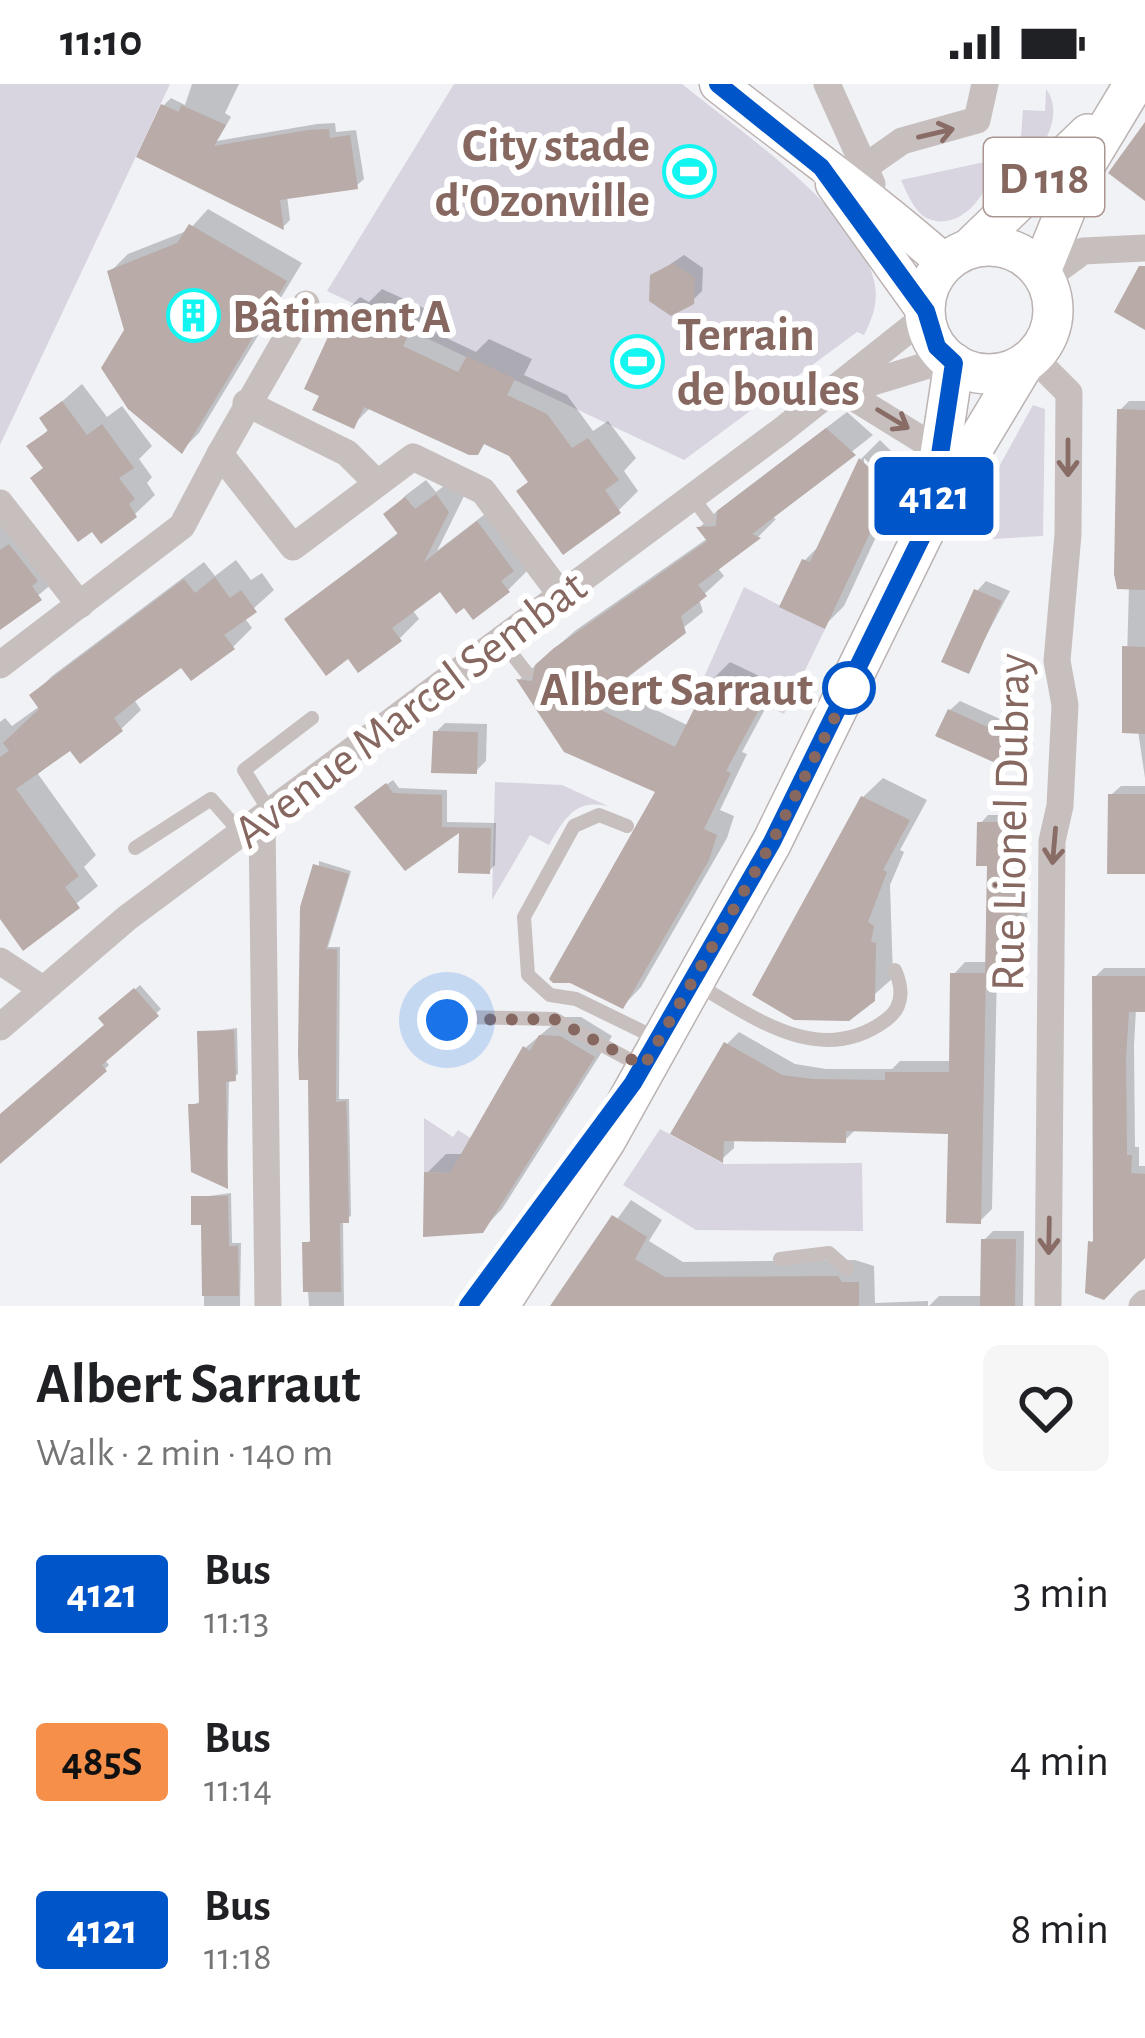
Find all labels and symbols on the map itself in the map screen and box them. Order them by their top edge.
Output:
one-way arrow [917,121,955,144]
place label: City stade d'Ozonville [435,123,650,226]
road number: D 118 [984,138,1104,216]
sports icon: City stade d'Ozonville [661,144,717,200]
building icon: Bâtiment A [165,287,221,343]
place label: Bâtiment A [232,294,451,342]
place label: Terrain de boules [677,312,860,415]
sports icon: Terrain de boules [610,333,666,389]
one-way arrow [875,407,909,431]
one-way arrow [1057,438,1079,477]
line badge: 4121 [850,457,1018,535]
street label: Avenue Marcel Sembat [226,563,596,858]
street label: Rue Lionel Dubray [985,653,1039,992]
marker: Albert Sarraut [824,663,874,713]
place label: Albert Sarraut [540,667,813,715]
one-way arrow [1042,826,1065,865]
your location [417,990,477,1050]
one-way arrow [1037,1216,1060,1255]

